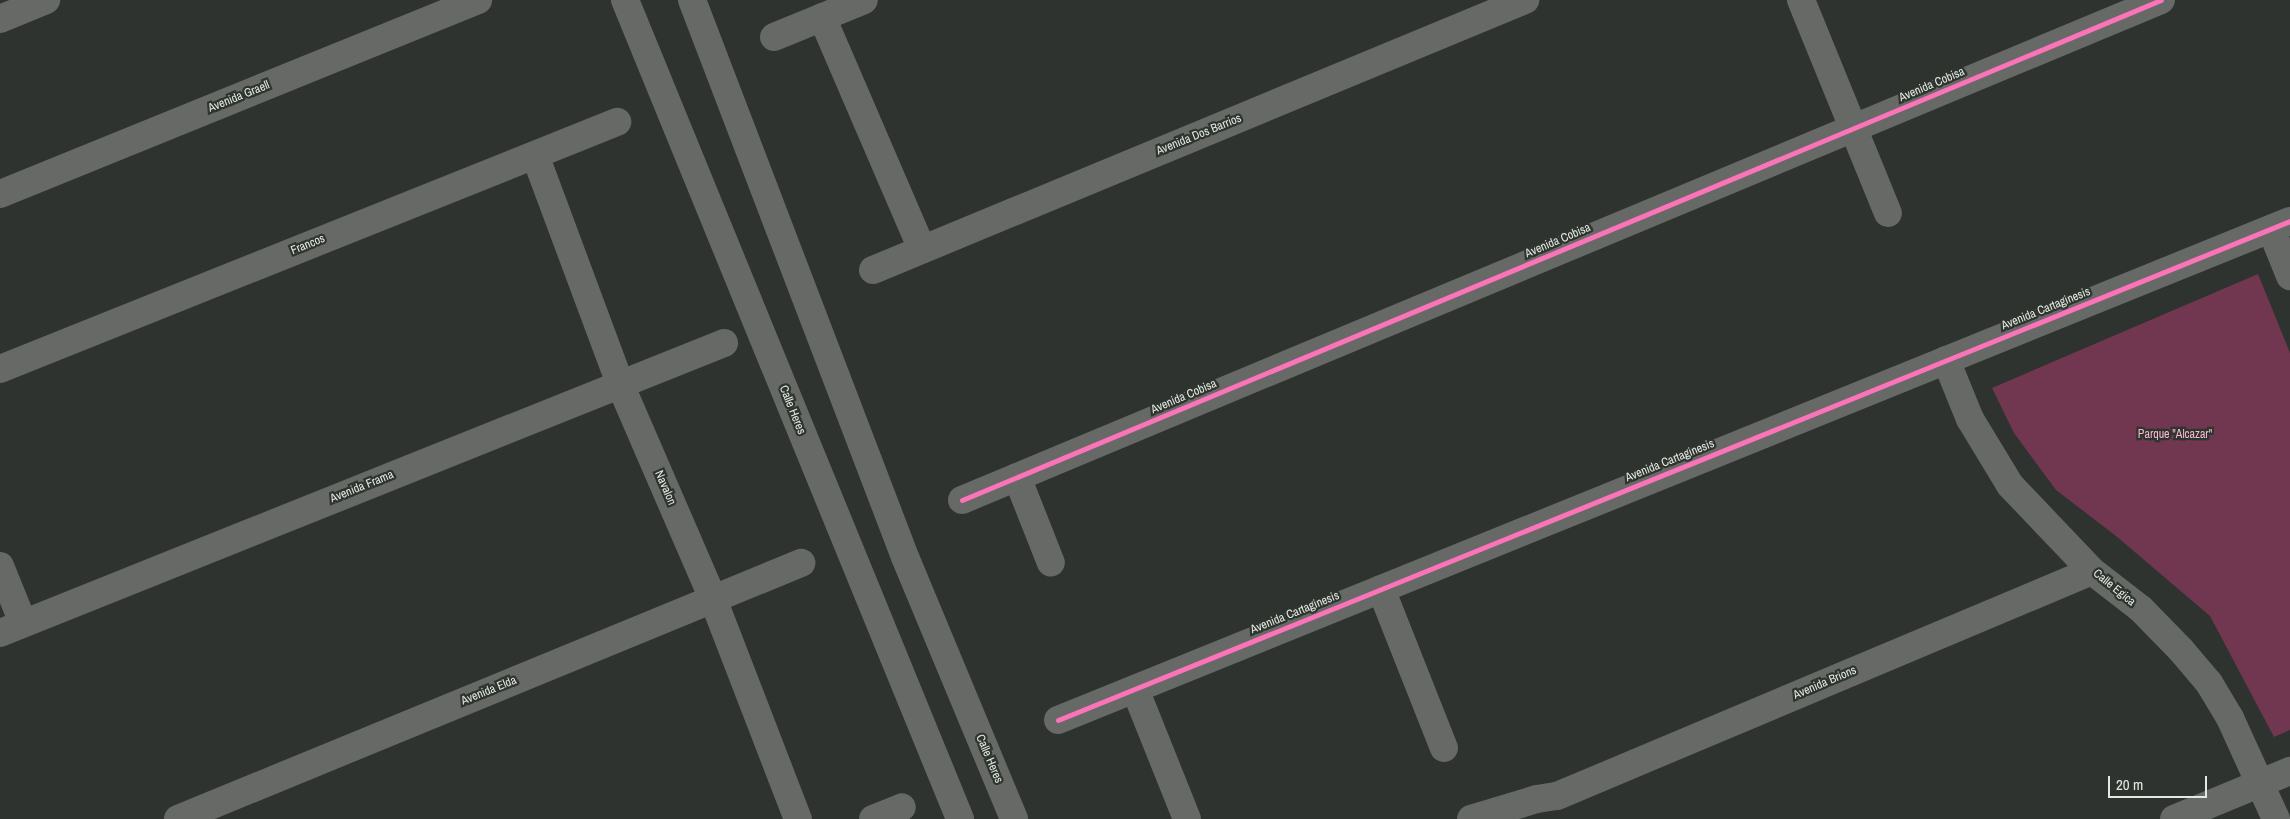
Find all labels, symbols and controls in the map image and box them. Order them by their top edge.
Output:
street label: Avenida Cobisa [1897,65,1967,105]
street label: Avenida Graell [206,78,272,116]
street label: Avenida Dos Barrios [1154,111,1244,159]
street label: Avenida Cobisa [1523,221,1593,261]
street label: Francos [289,232,327,258]
street label: Avenida Cartaginesis [2000,285,2092,333]
street label: Avenida Cobisa [1149,377,1219,417]
street label: Calle Heres [776,383,808,437]
park label: Parque "Alcazar" [2138,428,2212,442]
street label: Avenida Cartaginesis [1624,437,1716,485]
street label: Avenida Frama [328,468,396,506]
street label: Navalon [651,469,679,507]
street label: Calle Egica [2090,567,2138,609]
street label: Avenida Cartaginesis [1249,589,1341,637]
street label: Avenida Brions [1791,663,1859,703]
street label: Avenida Elda [459,673,519,709]
street label: Calle Heres [972,733,1006,785]
scale bar [2110,766,2209,798]
text: 20 m [2116,774,2143,795]

